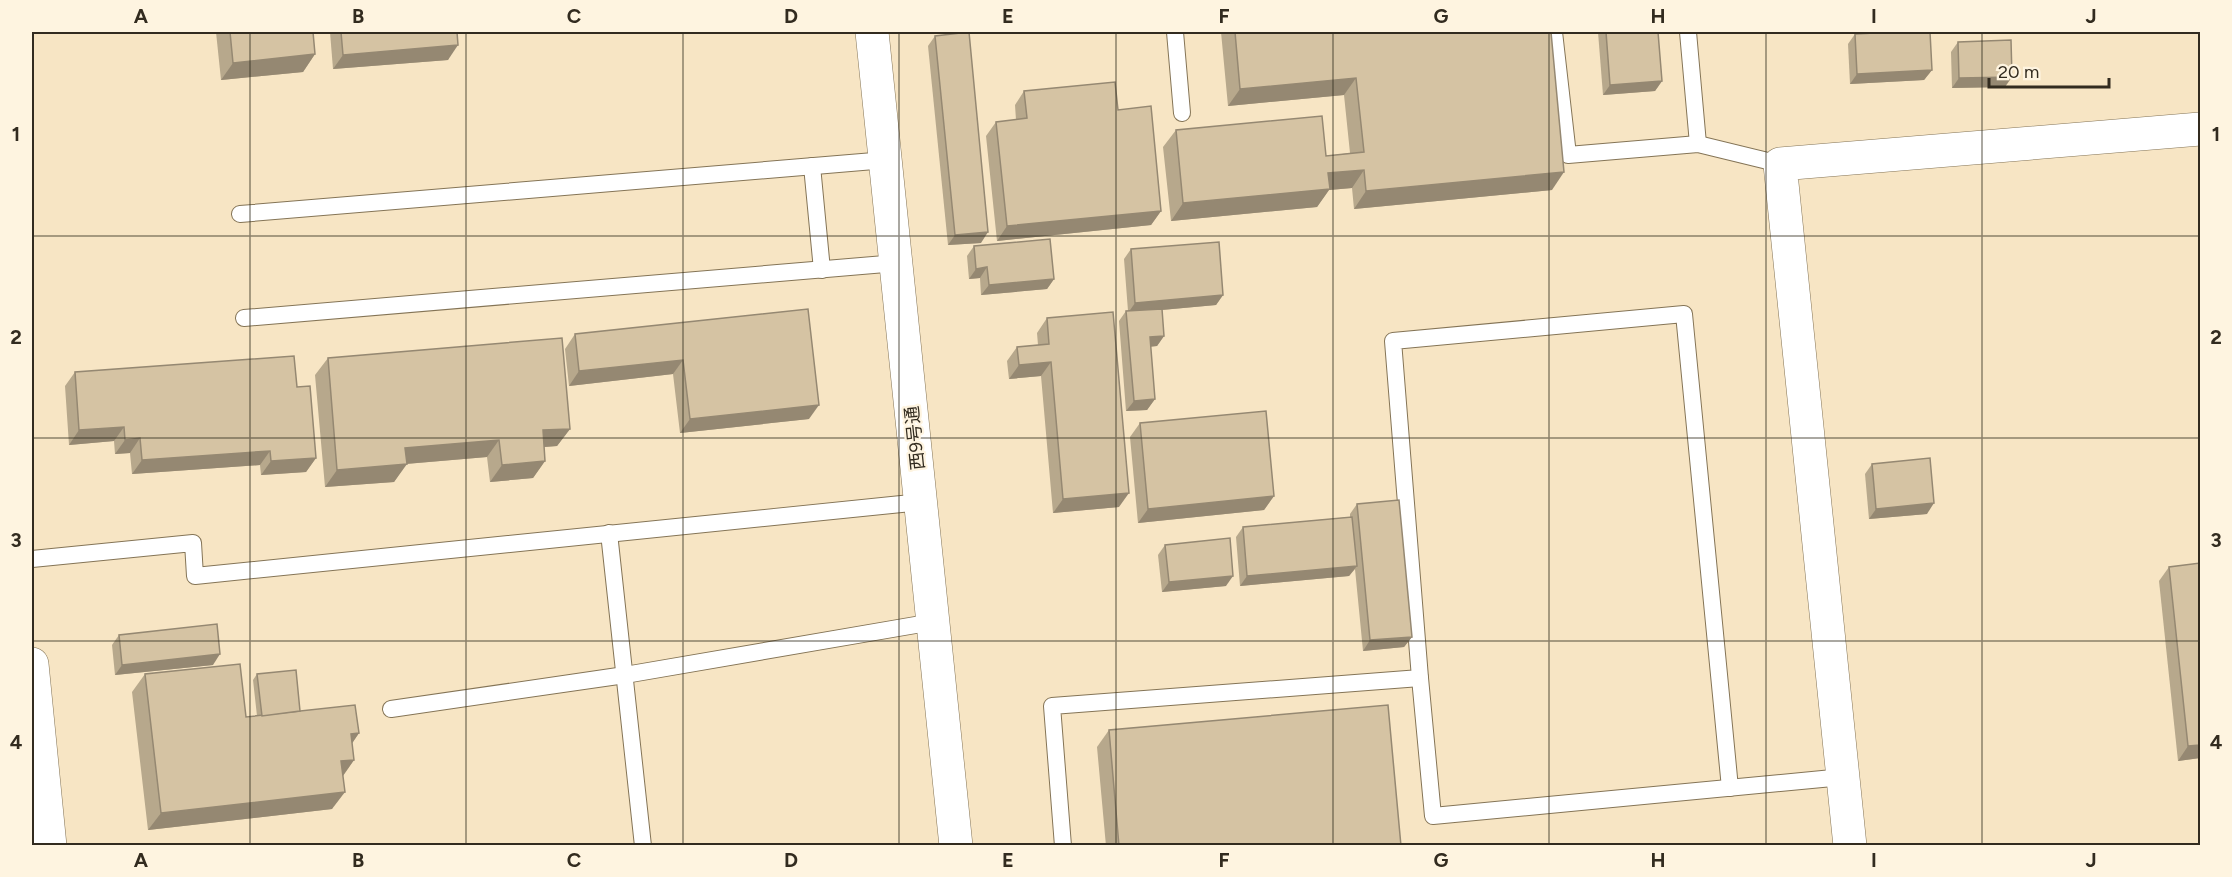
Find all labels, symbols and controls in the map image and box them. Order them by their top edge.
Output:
text: A [134,4,149,28]
text: B [352,4,364,28]
text: C [567,4,581,28]
text: D [784,4,798,28]
text: E [1002,4,1014,28]
text: F [1218,4,1230,28]
text: G [1434,4,1449,28]
text: H [1651,4,1666,28]
text: I [1871,4,1877,28]
text: J [2085,4,2097,28]
scale bar [1989,51,2109,89]
text: 20 m [1998,61,2039,83]
text: 1 [12,122,20,146]
text: 1 [2212,122,2220,146]
text: 2 [10,325,22,349]
text: 2 [2210,325,2222,349]
street label: 西9号通 [901,405,929,471]
text: 3 [10,528,22,552]
text: 3 [2210,528,2222,552]
text: 4 [10,730,23,754]
text: 4 [2210,730,2223,754]
text: A [134,848,149,872]
text: B [352,848,364,872]
text: C [567,848,581,872]
text: D [784,848,798,872]
text: E [1002,848,1014,872]
text: F [1218,848,1230,872]
text: G [1434,848,1449,872]
text: H [1651,848,1666,872]
text: I [1871,848,1877,872]
text: J [2085,848,2097,872]

